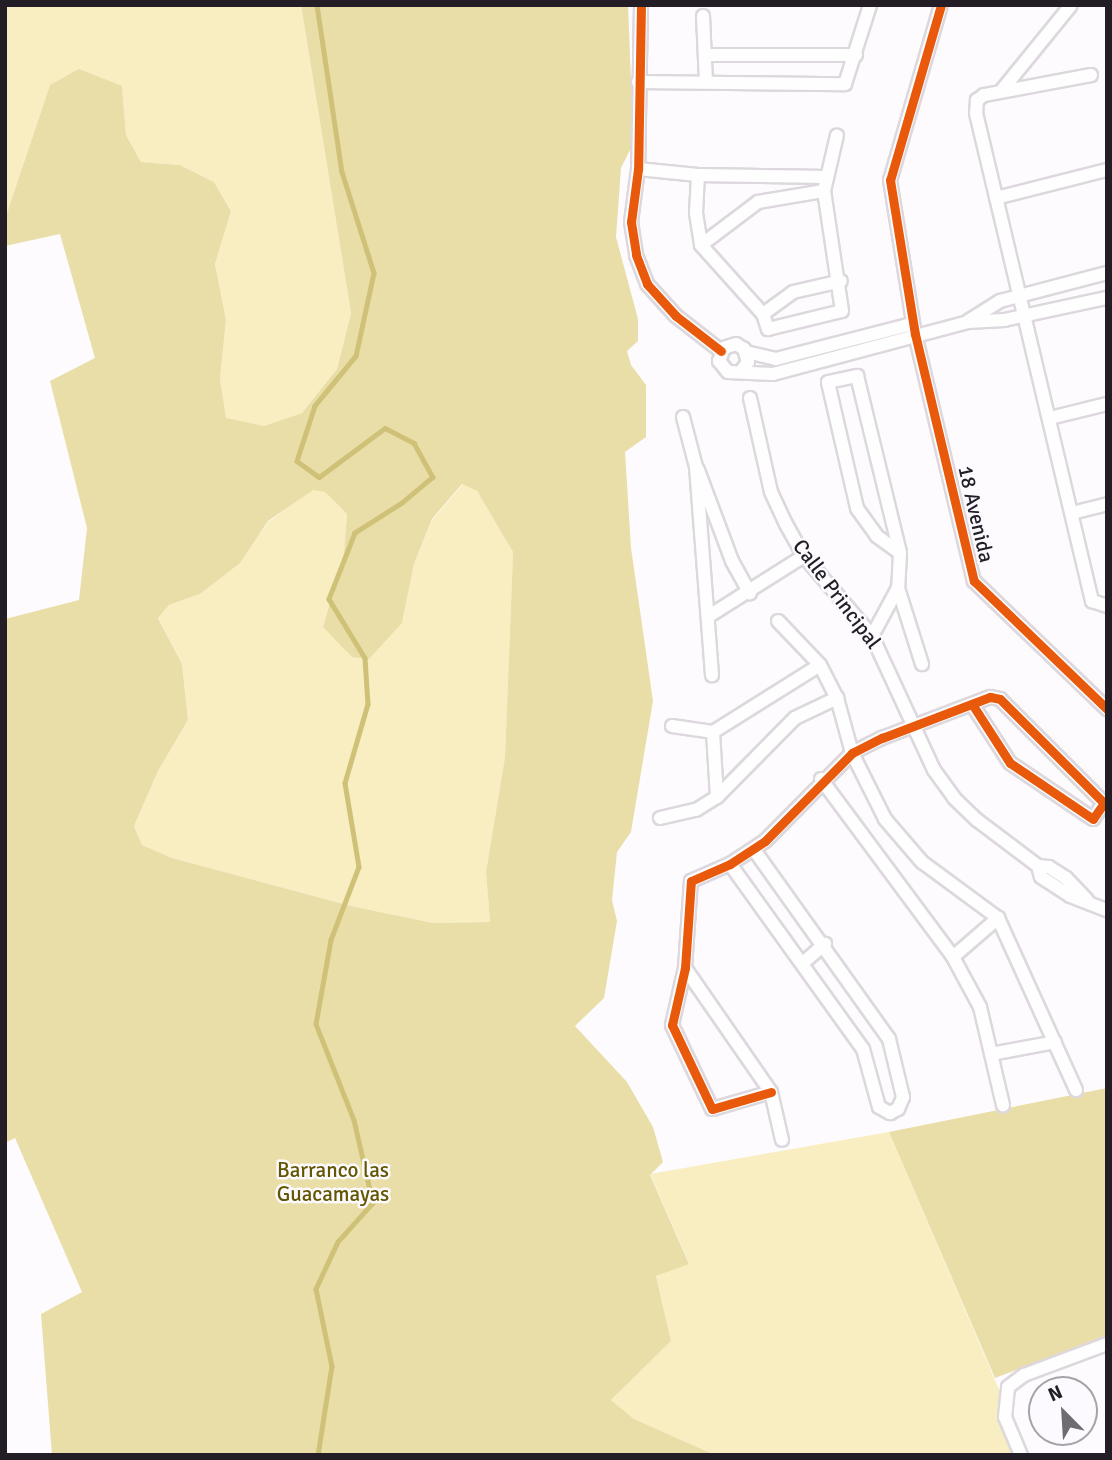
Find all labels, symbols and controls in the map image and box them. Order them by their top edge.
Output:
street label: 18 Avenida [953,463,999,565]
street label: Calle Principal [788,534,886,654]
park label: Barranco las Guacamayas [277,1157,389,1207]
north arrow [1028,1376,1098,1446]
text: N [1044,1380,1066,1407]

